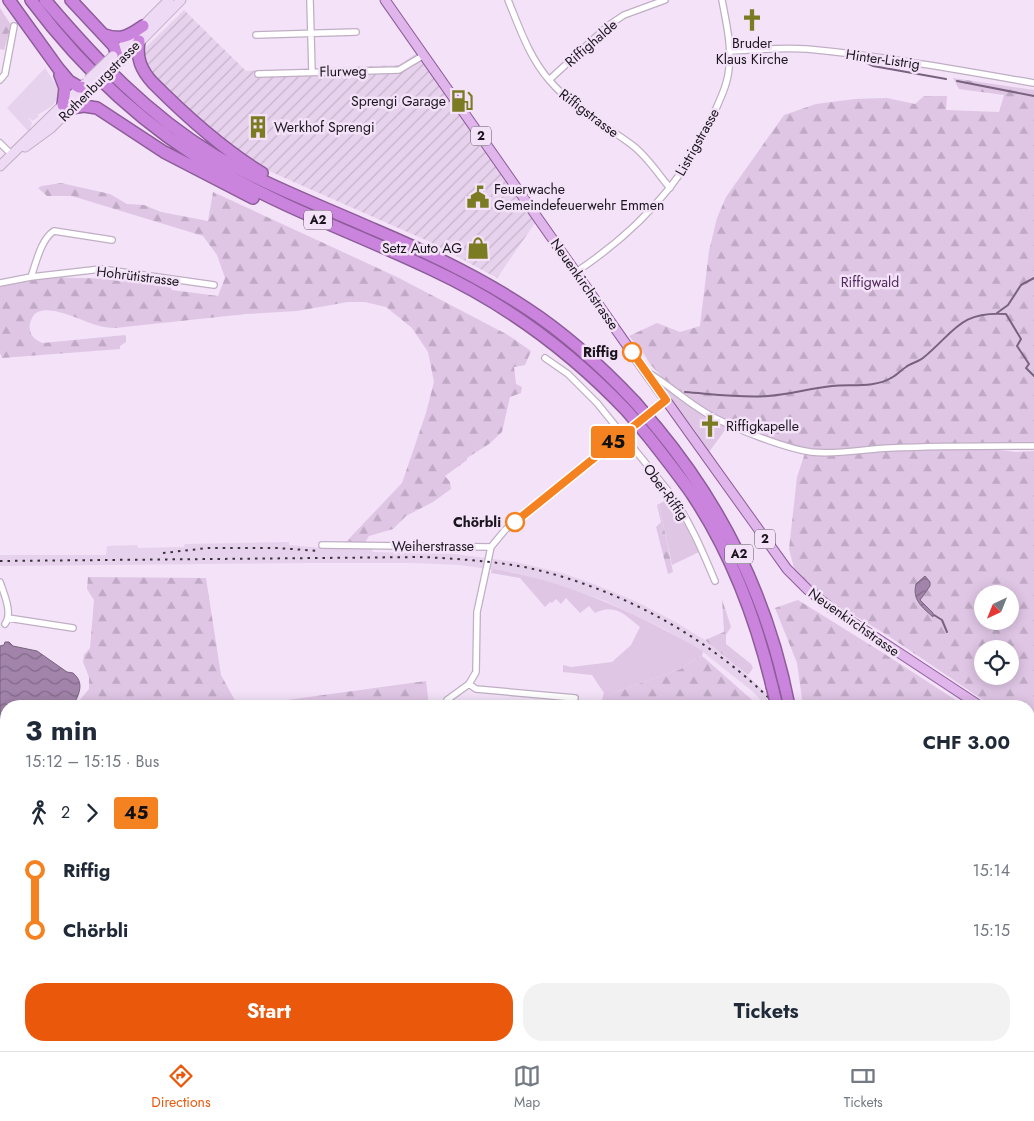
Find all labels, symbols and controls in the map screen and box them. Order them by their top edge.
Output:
church icon: Bruder Klaus Kirche [739,7,765,33]
street label: Riffighalde [560,15,622,71]
place label: Bruder Klaus Kirche [716,33,788,69]
street label: Rothenburgstrasse [54,36,144,126]
street label: Hinter-Listrig [845,44,921,74]
street label: Flurweg [319,61,367,81]
street label: Riffigstrasse [555,84,623,142]
fuel station icon: Sprengi Garage [449,88,475,114]
place label: Sprengi Garage [351,91,446,111]
street label: Listrigstrasse [670,105,724,179]
building icon: Werkhof Sprengi [245,114,271,140]
place label: Werkhof Sprengi [274,117,375,137]
road number: 2 [471,126,491,146]
place label: Feuerwache Gemeindefeuerwehr Emmen [494,179,664,215]
public building icon: Feuerwache Gemeindefeuerwehr Emmen [465,184,491,210]
road number: A2 [304,210,332,230]
street label: Neuenkirchstrasse [546,234,624,334]
shop icon: Setz Auto AG [465,235,491,261]
place label: Setz Auto AG [382,238,462,258]
street label: Hohrütistrasse [95,261,181,291]
park label: Riffigwald [841,272,899,292]
place label: Riffig [583,342,618,362]
marker: Riffig [622,342,642,362]
church icon: Riffigkapelle [697,413,723,439]
place label: Riffigkapelle [726,416,799,436]
line badge: 45 [590,426,636,458]
text: 45 [601,429,625,455]
street label: Ober-Riffig [639,460,693,524]
place label: Chörbli [453,512,501,532]
marker: Chörbli [505,512,525,532]
road number: 2 [755,530,775,548]
street label: Weiherstrasse [392,536,474,556]
road number: A2 [725,544,753,564]
street label: Neuenkirchstrasse [804,583,904,661]
north arrow [974,585,1019,630]
map controls [974,585,1019,685]
button: locate [974,640,1019,685]
text: 3 min [25,710,98,751]
text: CHF 3.00 [923,729,1010,756]
text: 15:12 – 15:15 · Bus [25,750,159,773]
icon: walk [25,799,53,827]
icon: forward [78,799,106,827]
text: 45 [124,800,148,826]
text: 2 [61,801,70,824]
text: Riffig [63,857,110,884]
text: 15:14 [972,859,1010,882]
text: Chörbli [63,917,128,944]
text: 15:15 [973,919,1010,942]
button: Start [25,983,513,1041]
button: Tickets [523,983,1010,1041]
tab: Directions [151,1062,211,1112]
tab: Map [513,1062,541,1112]
tab: Tickets [844,1062,883,1112]

